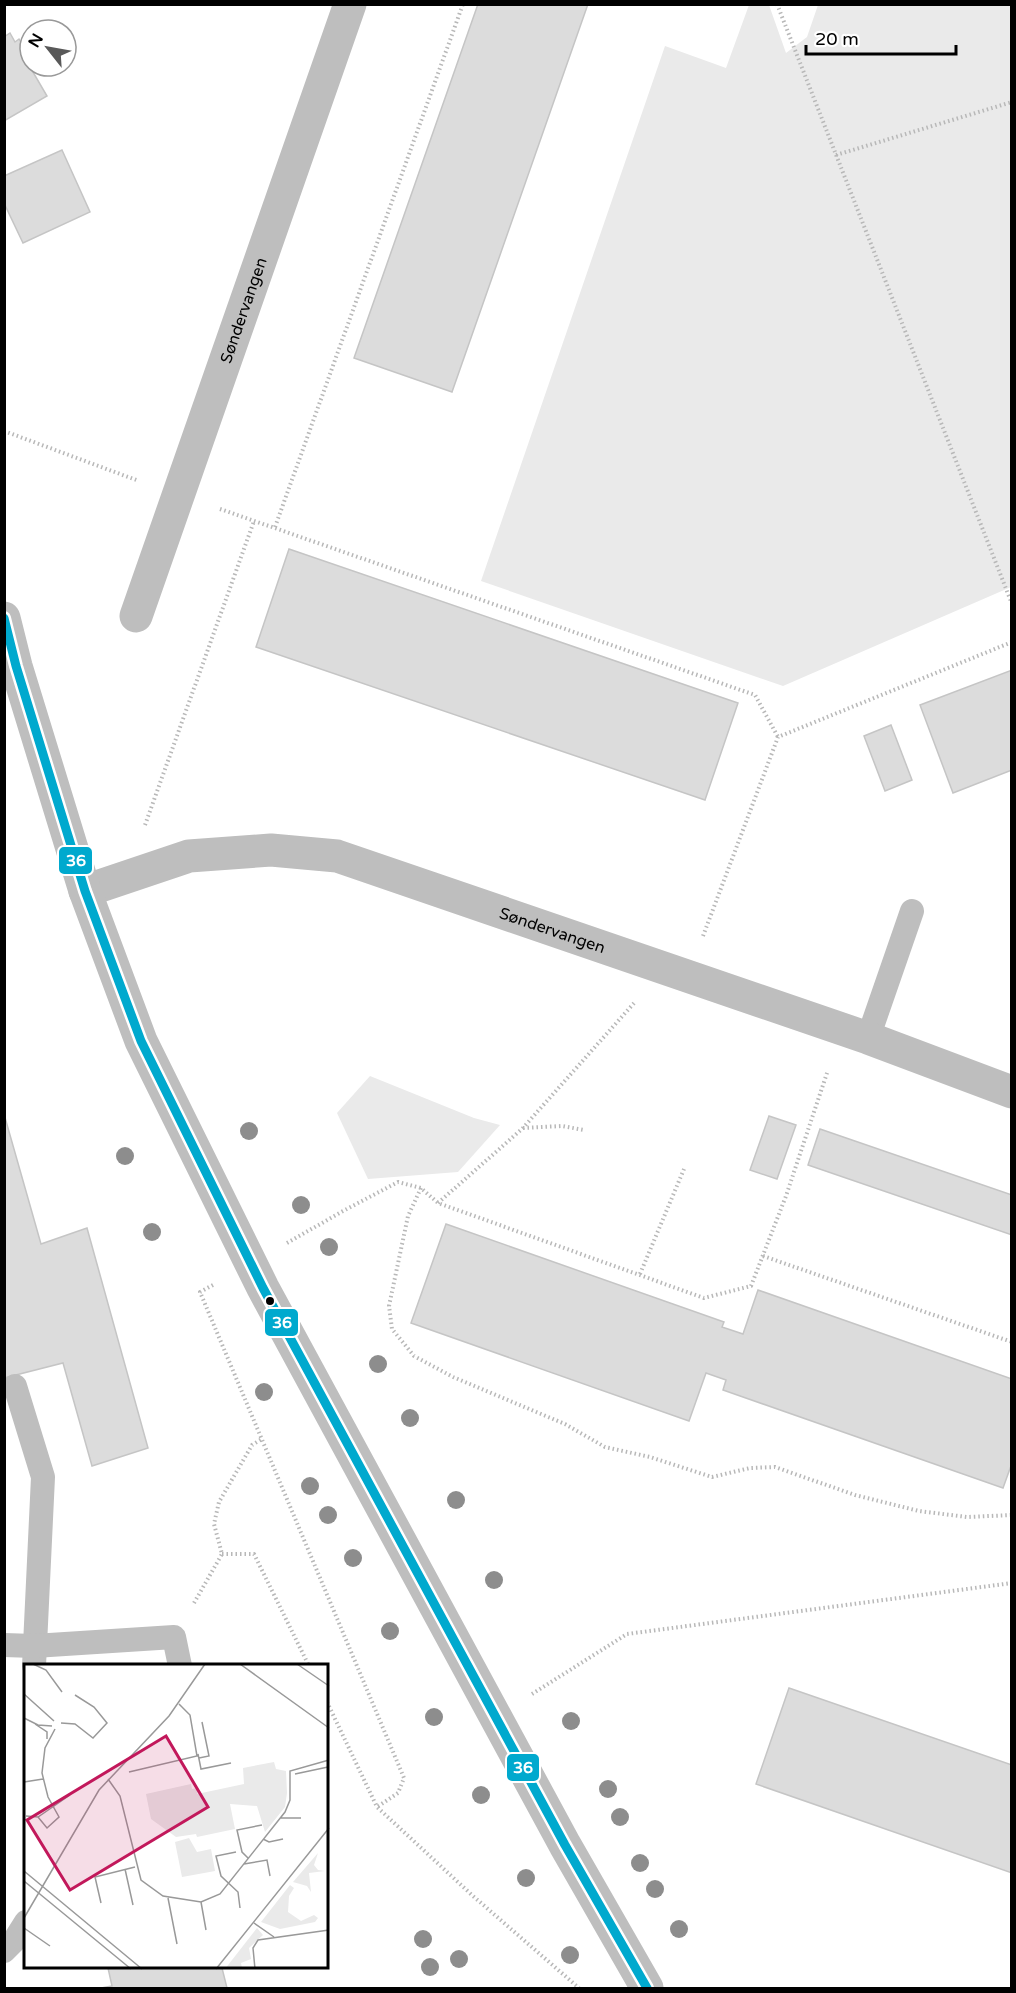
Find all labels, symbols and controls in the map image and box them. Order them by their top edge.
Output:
north arrow [18,18,78,78]
scale bar [806,18,956,56]
text: 20 m [815,28,859,50]
text: N [24,30,48,51]
street label: Søndervangen [216,255,272,366]
line badge: 36 [58,846,93,875]
text: 36 [66,851,86,871]
street label: Søndervangen [497,903,608,958]
unlabelled marker [264,1295,276,1307]
line badge: 36 [264,1308,299,1337]
text: 36 [272,1313,292,1333]
inset map [24,1664,328,1969]
line badge: 36 [506,1753,540,1782]
text: 36 [513,1758,533,1778]

